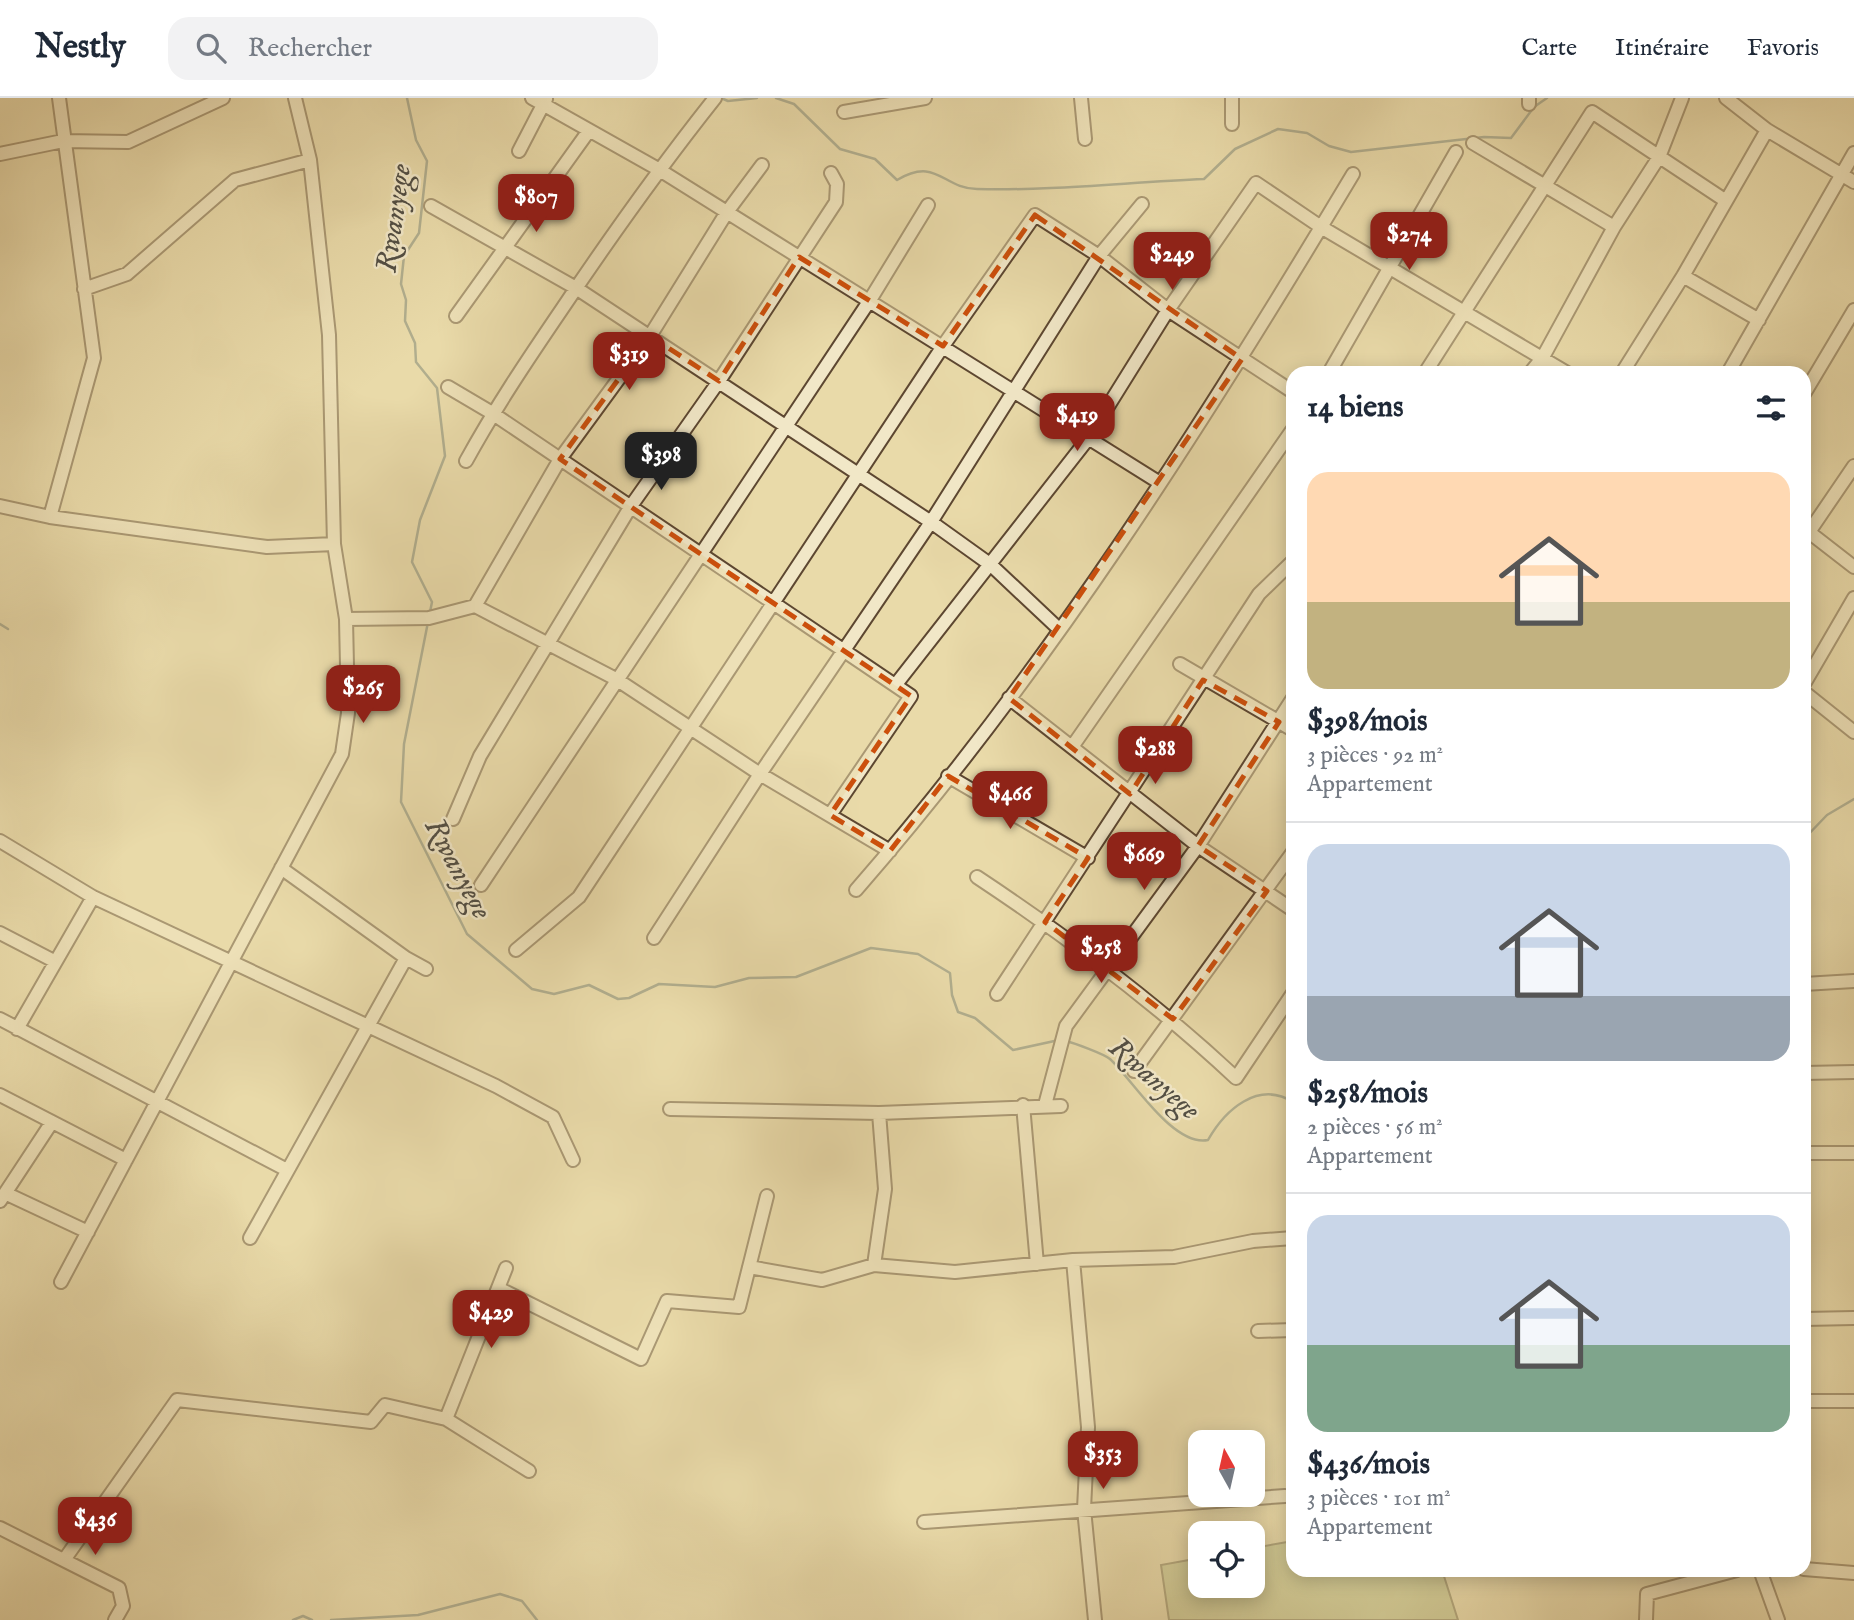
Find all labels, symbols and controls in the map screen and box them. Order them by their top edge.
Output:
search box [168,17,658,80]
text: Nestly [35,27,126,69]
icon: search [192,29,230,67]
text: Rechercher [248,32,372,65]
text: Carte [1521,33,1577,64]
text: Itinéraire [1615,33,1709,64]
text: Favoris [1747,33,1819,64]
water label: Rwanyege [369,162,421,275]
pin: $807 [495,174,577,234]
text: $807 [514,182,558,211]
pin: $274 [1368,212,1450,272]
text: $274 [1386,220,1432,249]
pin: $249 [1131,232,1213,292]
text: $249 [1150,240,1194,269]
pin: $319 [588,332,670,392]
text: $319 [609,340,649,369]
text: 14 biens [1307,389,1404,427]
icon: filters [1752,389,1790,427]
pin: $419 [1036,394,1118,453]
text: $419 [1056,401,1098,430]
pin: $398 [620,432,702,492]
text: $398 [641,440,681,469]
icon: home [1486,518,1612,644]
pin: $265 [322,666,404,725]
text: $265 [342,673,384,702]
text: $398/mois [1307,703,1428,741]
pin: $288 [1114,726,1196,786]
text: $288 [1134,734,1176,763]
text: 3 pièces · 92 m² [1307,741,1443,770]
text: Appartement [1307,770,1433,799]
pin: $466 [969,772,1051,831]
text: $466 [988,779,1032,808]
water label: Rwanyege [415,812,500,926]
pin: $669 [1103,832,1185,892]
text: $669 [1123,840,1165,869]
icon: home [1486,890,1612,1016]
pin: $258 [1060,926,1142,985]
text: $258 [1081,933,1121,962]
water label: Rwanyege [1100,1029,1207,1130]
text: $258/mois [1307,1075,1428,1113]
text: 2 pièces · 56 m² [1307,1113,1443,1142]
text: Appartement [1307,1142,1433,1171]
icon: home [1486,1261,1612,1387]
pin: $429 [450,1290,532,1350]
text: $429 [469,1298,513,1327]
north arrow [1188,1430,1265,1507]
map controls [1188,1430,1265,1598]
pin: $353 [1062,1432,1144,1491]
text: $353 [1084,1439,1122,1468]
text: $436/mois [1307,1446,1430,1484]
text: 3 pièces · 101 m² [1307,1484,1451,1513]
pin: $436 [54,1498,136,1557]
text: $436 [74,1505,116,1534]
text: Appartement [1307,1513,1433,1542]
button: locate [1188,1521,1265,1598]

